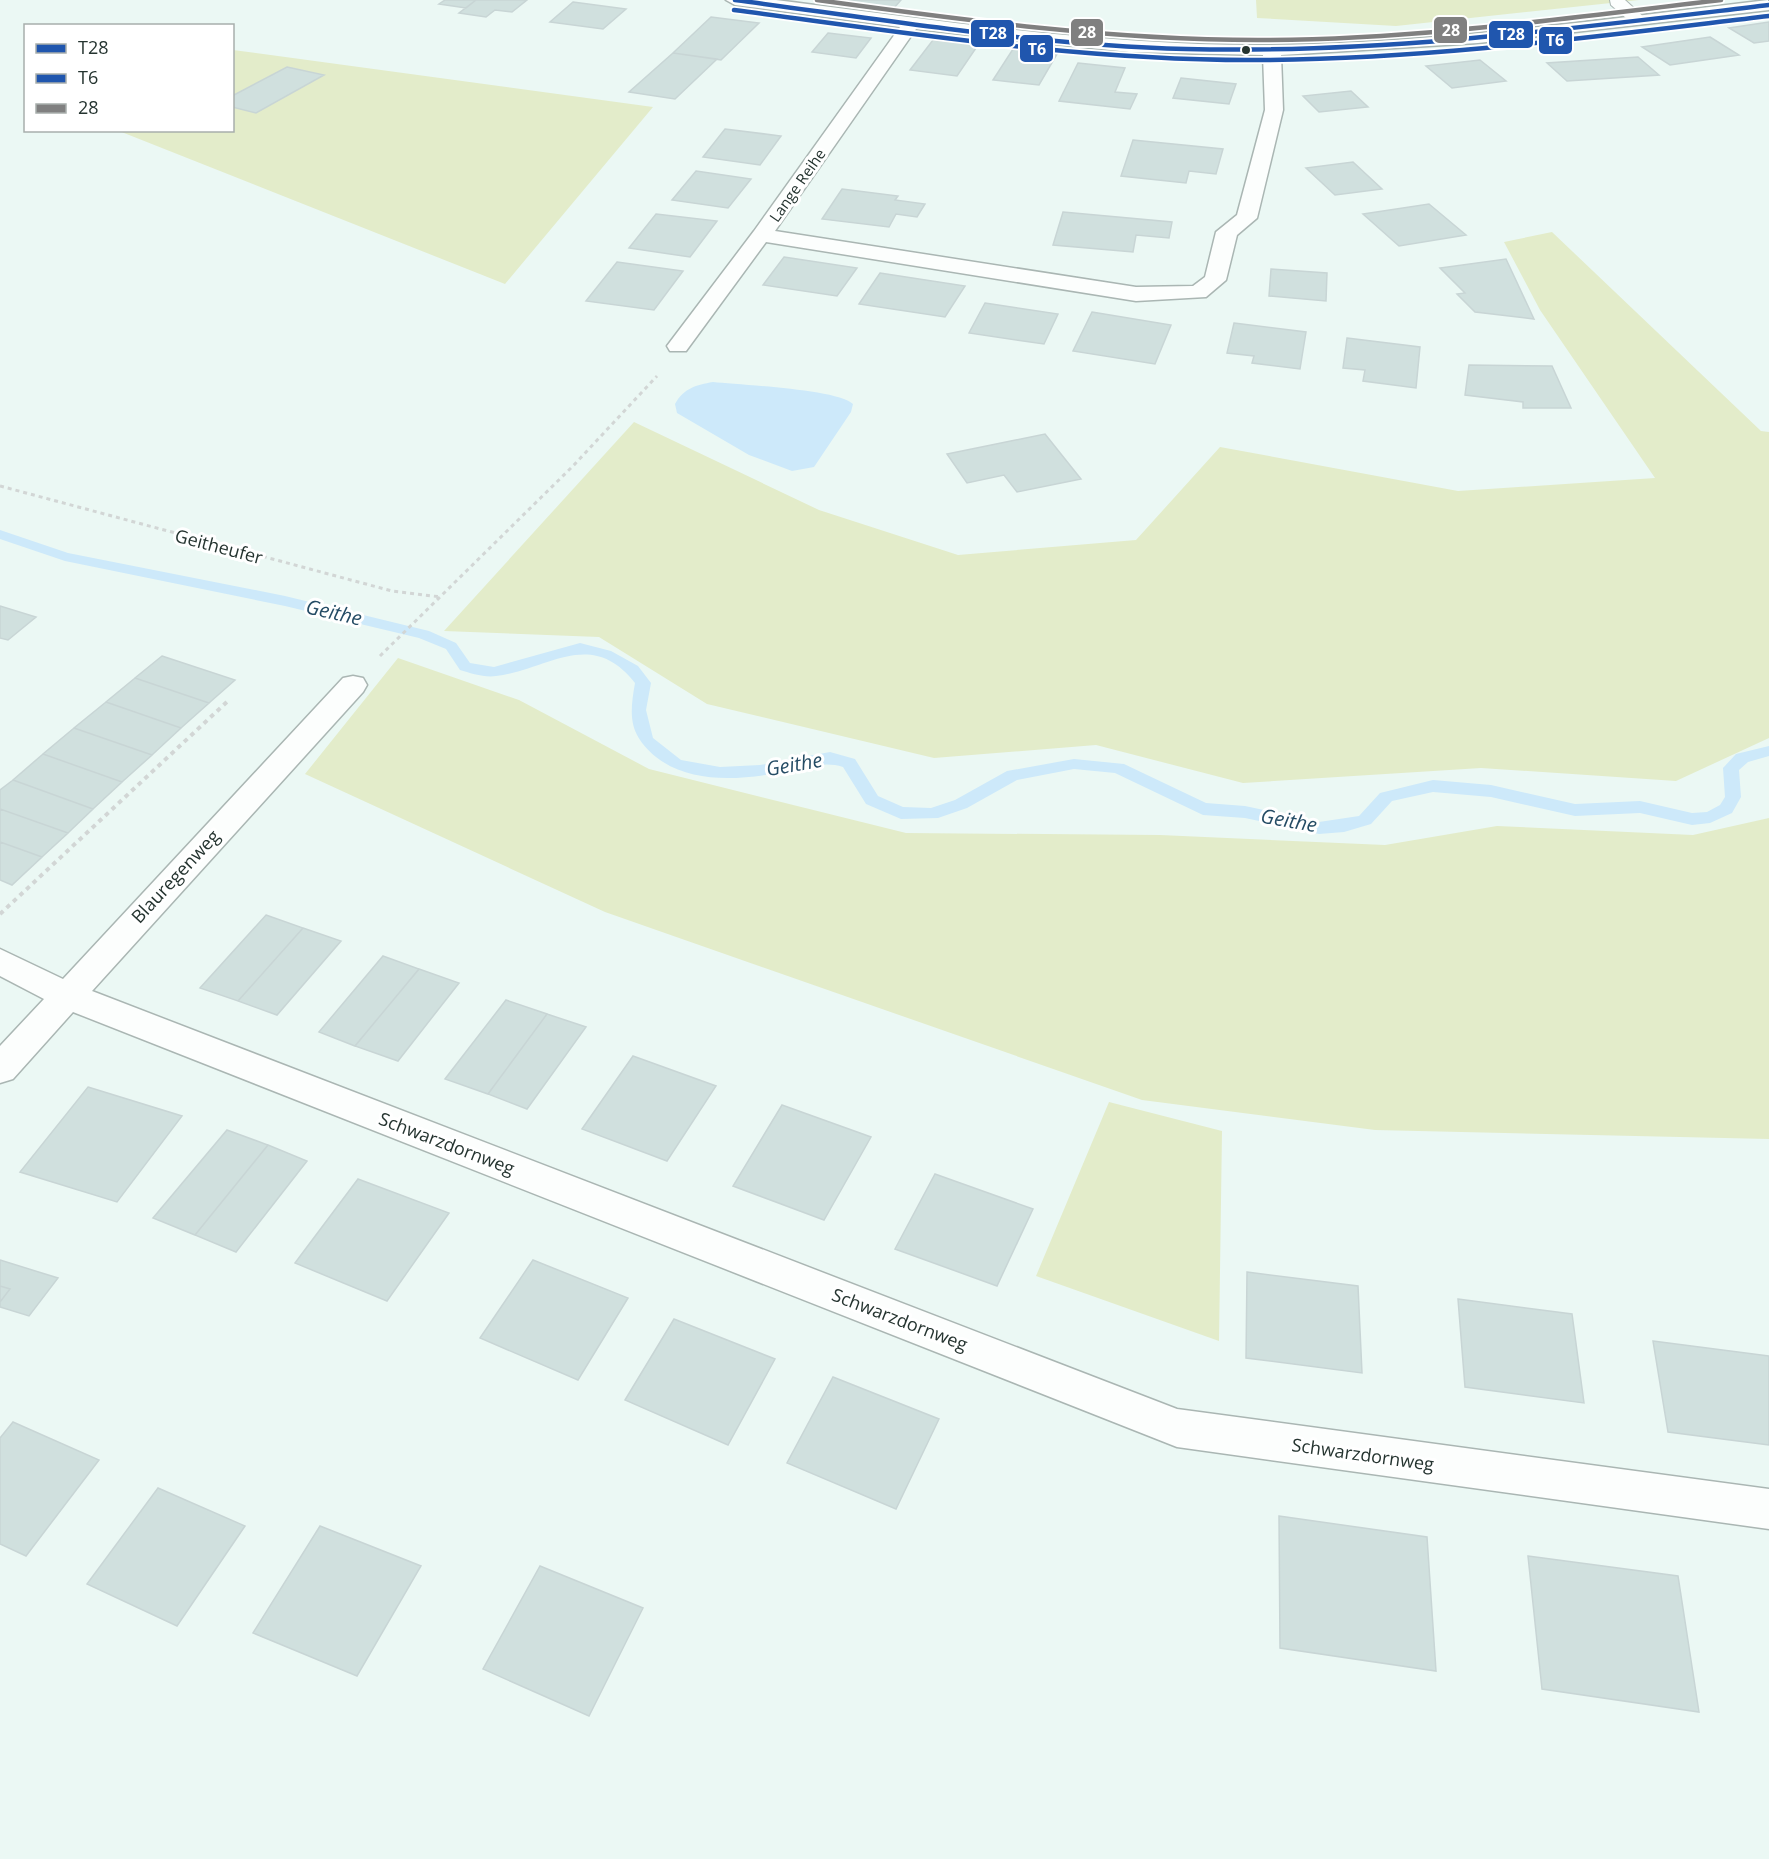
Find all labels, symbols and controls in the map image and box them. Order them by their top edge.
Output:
line badge: 28 [1433,16,1468,44]
line badge: 28 [1070,18,1104,47]
line badge: T28 [970,19,1015,48]
text: 28 [1442,19,1460,41]
line badge: T28 [1488,20,1534,49]
text: 28 [1078,21,1096,43]
text: T28 [979,22,1007,44]
text: T28 [1497,23,1525,45]
legend [24,24,234,132]
line badge: T6 [1538,26,1573,55]
text: T6 [1546,29,1564,51]
line badge: T6 [1019,34,1054,63]
text: T28 [78,35,109,59]
text: T6 [1028,38,1046,60]
unlabelled marker [1240,44,1252,56]
text: T6 [78,65,98,89]
text: 28 [78,95,99,119]
street label: Lange Reihe [764,144,830,226]
street label: Geitheufer [172,523,266,569]
water label: Geithe [303,592,365,632]
water label: Geithe [764,746,824,782]
water label: Geithe [1259,802,1319,838]
street label: Blauregenweg [125,824,225,928]
street label: Schwarzdornweg [376,1106,518,1180]
street label: Schwarzdornweg [829,1282,971,1356]
street label: Schwarzdornweg [1290,1432,1436,1476]

